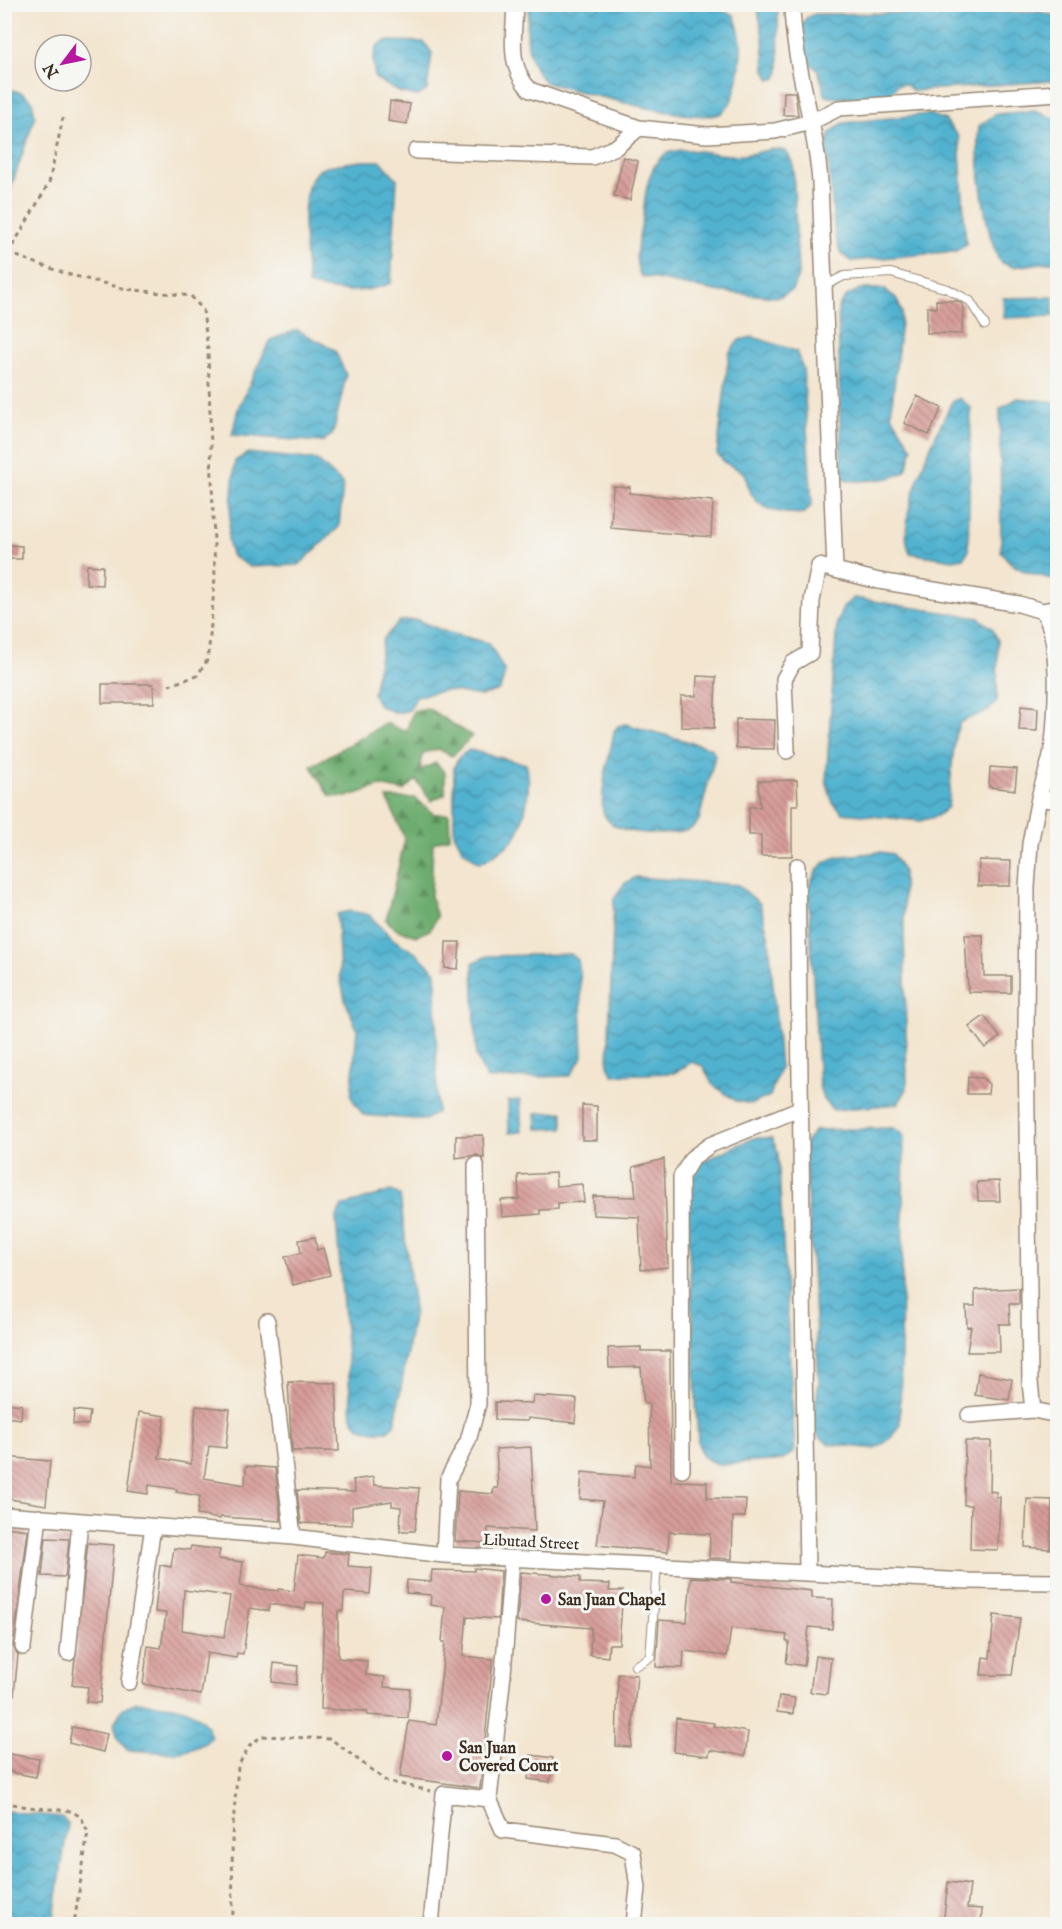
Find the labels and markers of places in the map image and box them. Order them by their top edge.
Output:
place label: San Juan Chapel [558,1591,666,1611]
marker: San Juan Chapel [539,1592,553,1606]
place label: San Juan Covered Court [459,1739,559,1777]
marker: San Juan Covered Court [440,1749,454,1763]

